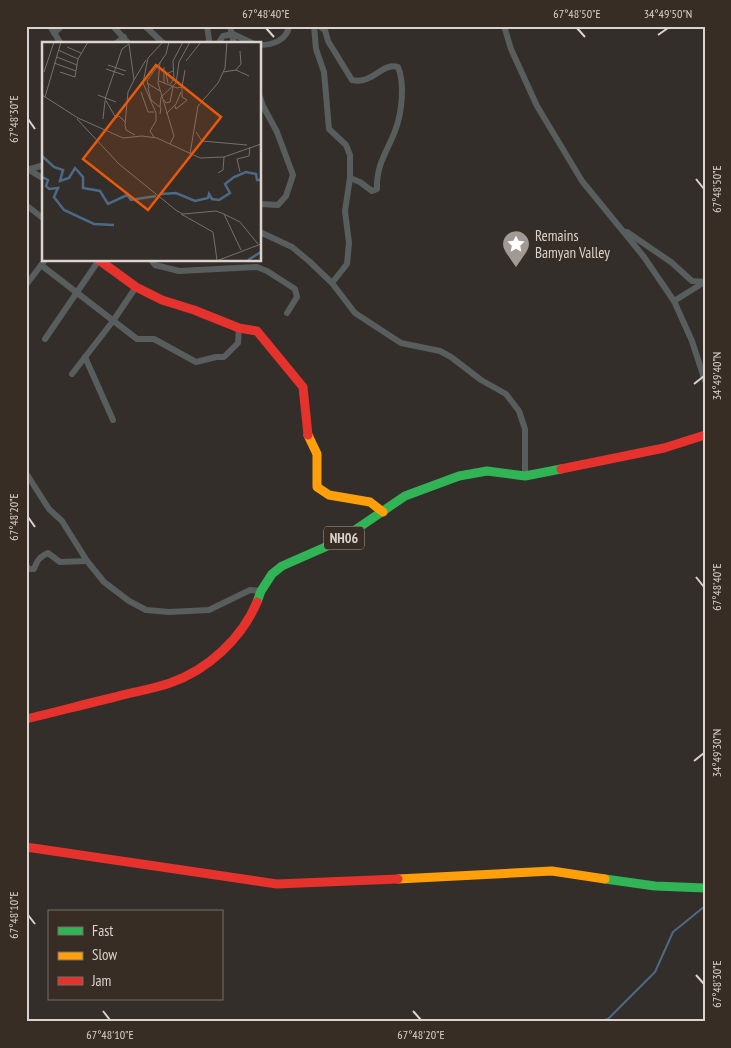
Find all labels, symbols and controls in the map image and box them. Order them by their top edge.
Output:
text: 67°48'40"E [242,6,290,21]
text: 67°48'50"E [553,6,601,21]
text: 34°49'50"N [644,6,692,21]
inset map [42,42,261,261]
text: 67°48'30"E [6,95,21,143]
text: 67°48'50"E [709,165,724,213]
place label: Remains Bamyan Valley [535,226,610,262]
place icon: Remains Bamyan Valley [501,229,531,268]
text: 34°49'40"N [709,352,724,400]
text: 67°48'20"E [6,493,21,541]
road number: NH06 [324,526,364,550]
text: 67°48'40"E [709,563,724,611]
text: 34°49'30"N [709,729,724,777]
text: 67°48'10"E [6,891,21,939]
legend [48,910,222,1000]
text: Fast [92,921,113,940]
text: Slow [92,945,117,964]
text: 67°48'30"E [709,960,724,1008]
text: Jam [91,971,111,990]
text: 67°48'10"E [86,1027,134,1042]
text: 67°48'20"E [397,1027,445,1042]

